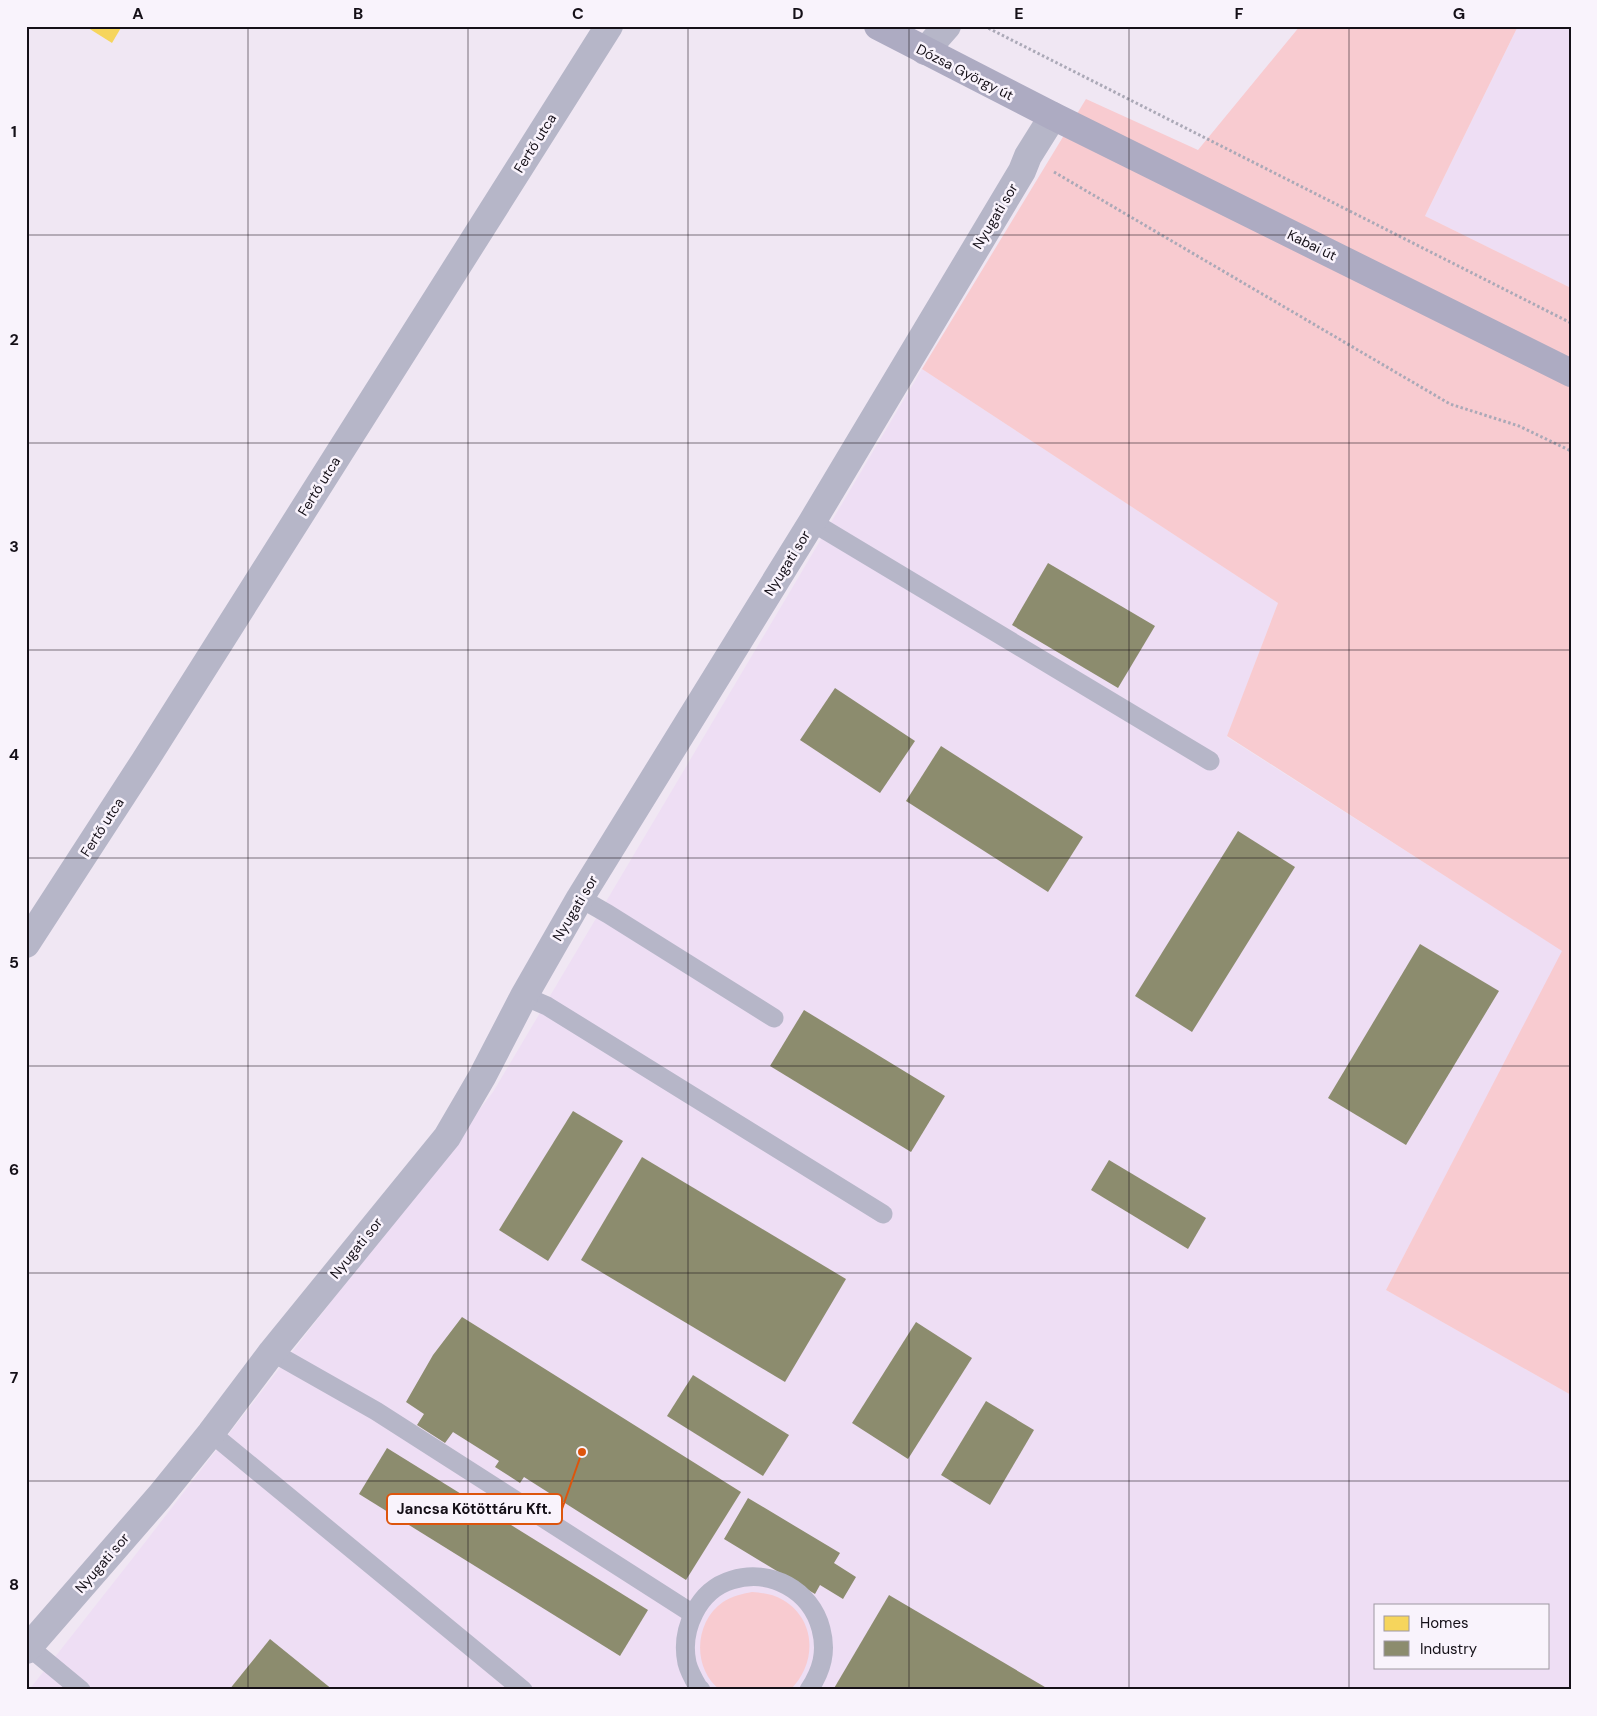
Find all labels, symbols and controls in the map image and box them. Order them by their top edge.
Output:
text: A [132,3,144,24]
text: B [353,3,363,24]
text: C [572,3,584,24]
text: D [792,3,804,24]
text: E [1014,3,1024,24]
text: F [1235,3,1244,24]
text: G [1453,3,1465,24]
street label: Dózsa György út [913,40,1017,104]
street label: Fertő utca [510,110,560,176]
text: 1 [11,121,17,142]
street label: Nyugati sor [968,180,1022,252]
street label: Kabai út [1284,225,1340,265]
text: 2 [9,329,19,350]
street label: Fertő utca [294,453,344,519]
street label: Nyugati sor [760,527,814,599]
text: 3 [9,536,19,557]
text: 4 [9,744,19,765]
street label: Fertő utca [76,794,128,860]
street label: Nyugati sor [548,872,602,944]
text: 5 [9,952,19,973]
text: 6 [9,1159,19,1180]
street label: Nyugati sor [326,1214,386,1282]
text: 7 [10,1367,19,1388]
callout: Jancsa Kötöttáru Kft. [387,1494,562,1524]
text: Jancsa Kötöttáru Kft. [396,1499,552,1519]
street label: Nyugati sor [71,1529,133,1597]
text: 8 [9,1574,19,1595]
legend [1374,1604,1550,1668]
text: Homes [1420,1613,1469,1633]
text: Industry [1420,1639,1478,1659]

